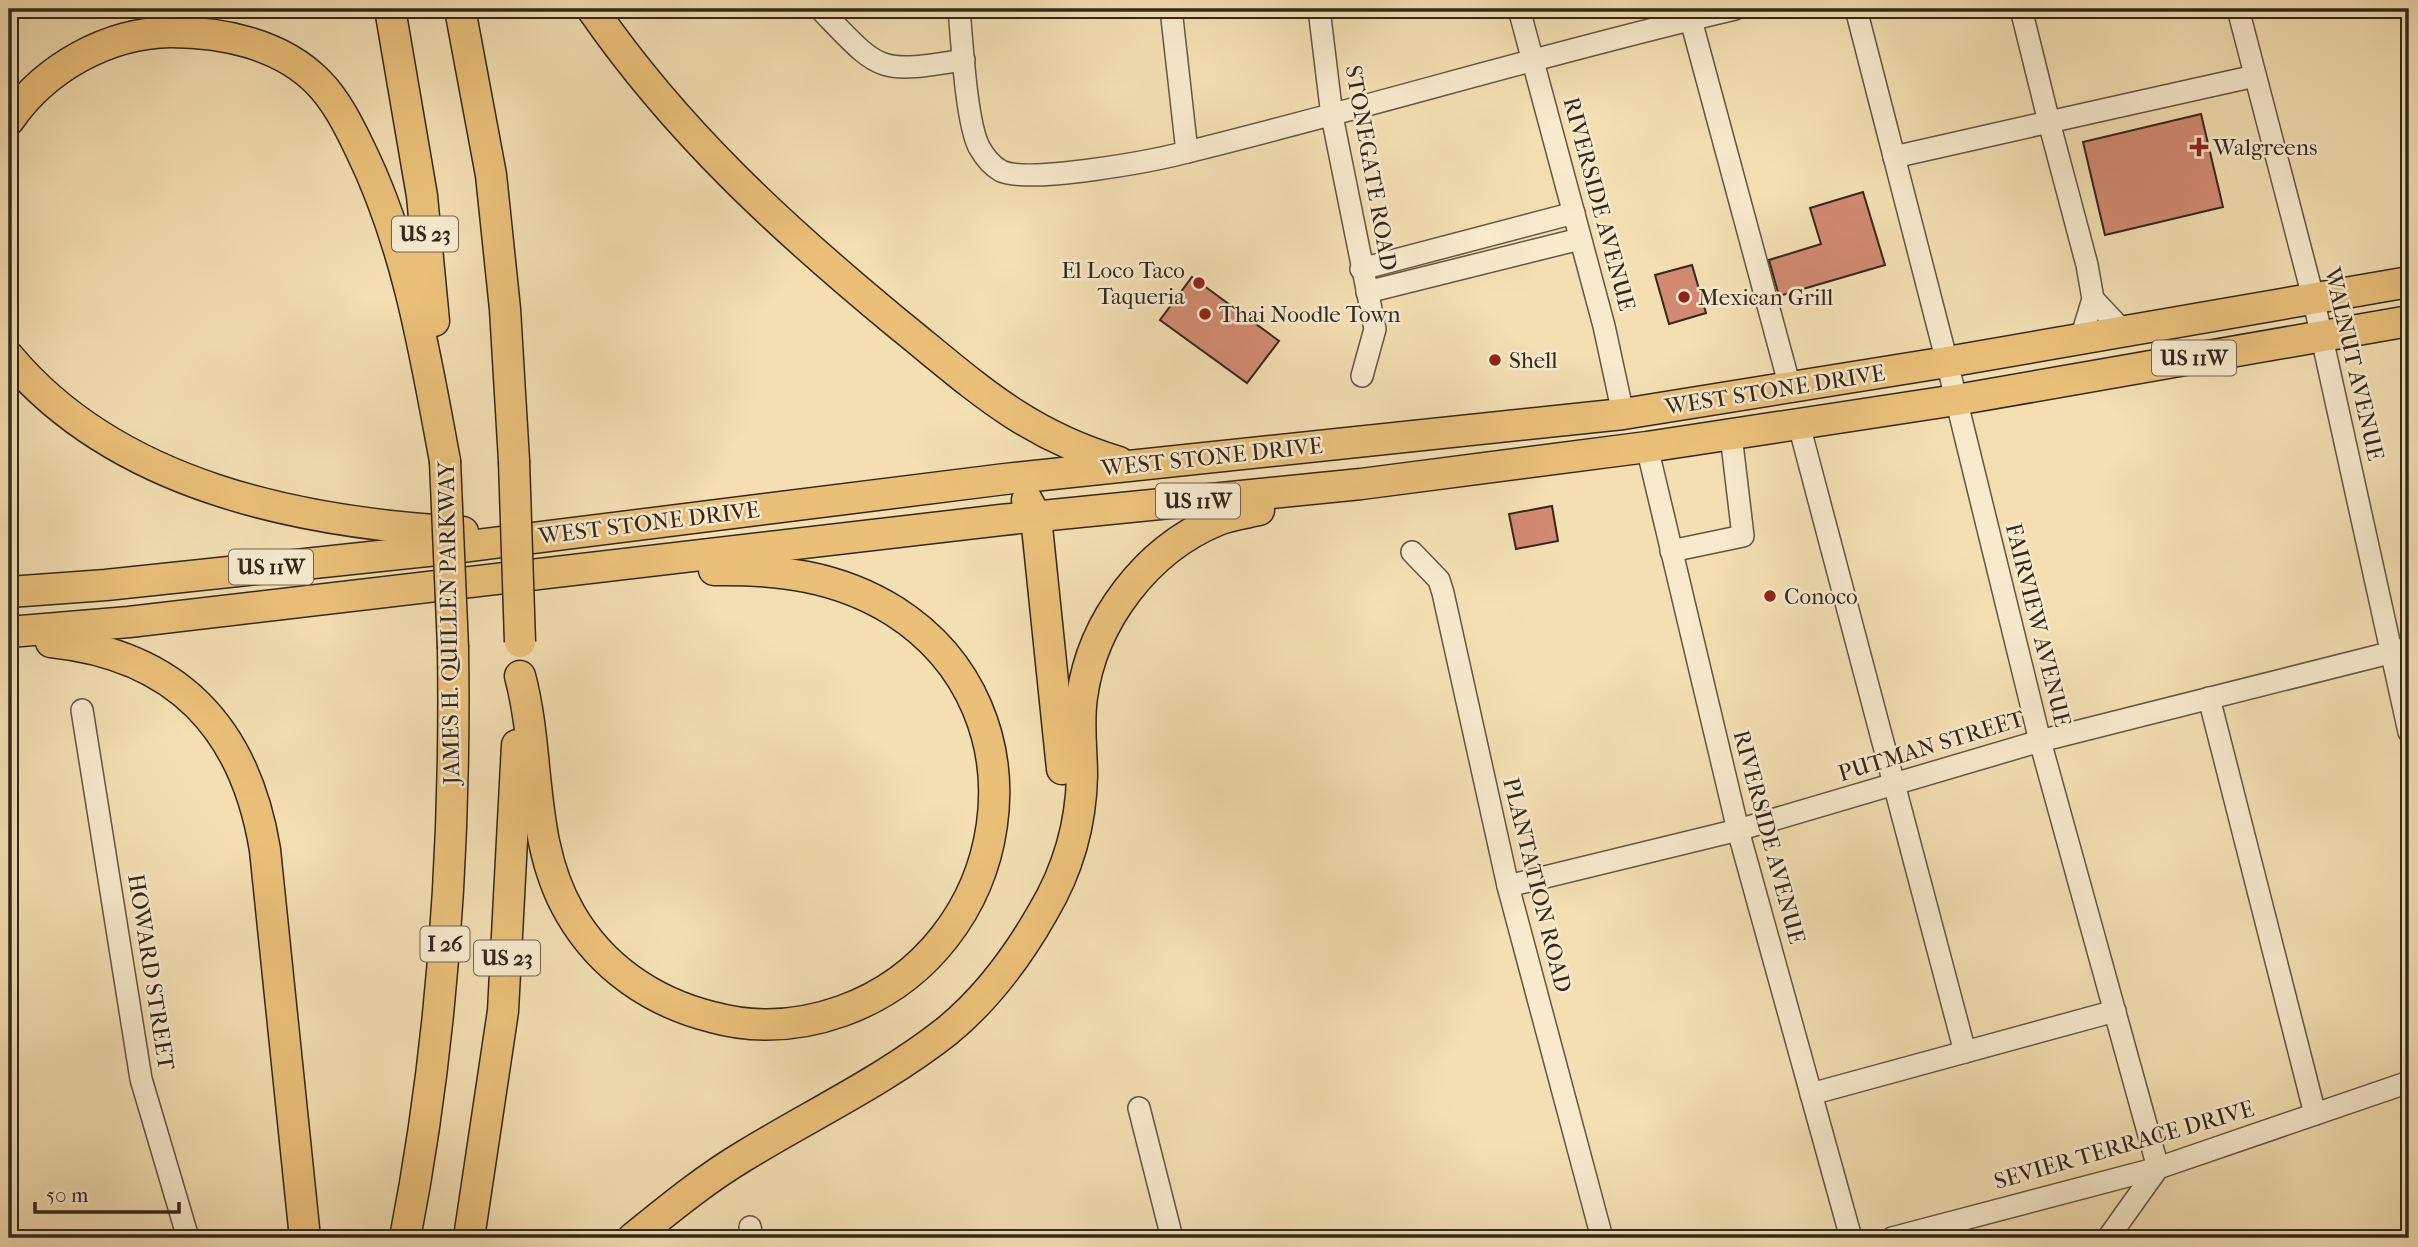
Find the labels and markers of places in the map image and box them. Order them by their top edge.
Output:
place label: Walgreens [2212,134,2318,161]
marker: Walgreens [2191,139,2207,155]
place label: El Loco Taco Taqueria [1061,257,1185,310]
marker: El Loco Taco Taqueria [1191,275,1207,291]
place label: Mexican Grill [1698,284,1834,311]
marker: Mexican Grill [1676,289,1692,305]
place label: Thai Noodle Town [1219,301,1401,328]
marker: Thai Noodle Town [1197,306,1213,322]
place label: Shell [1509,347,1558,374]
marker: Shell [1487,352,1503,368]
place label: Conoco [1784,583,1858,610]
marker: Conoco [1762,588,1778,604]

